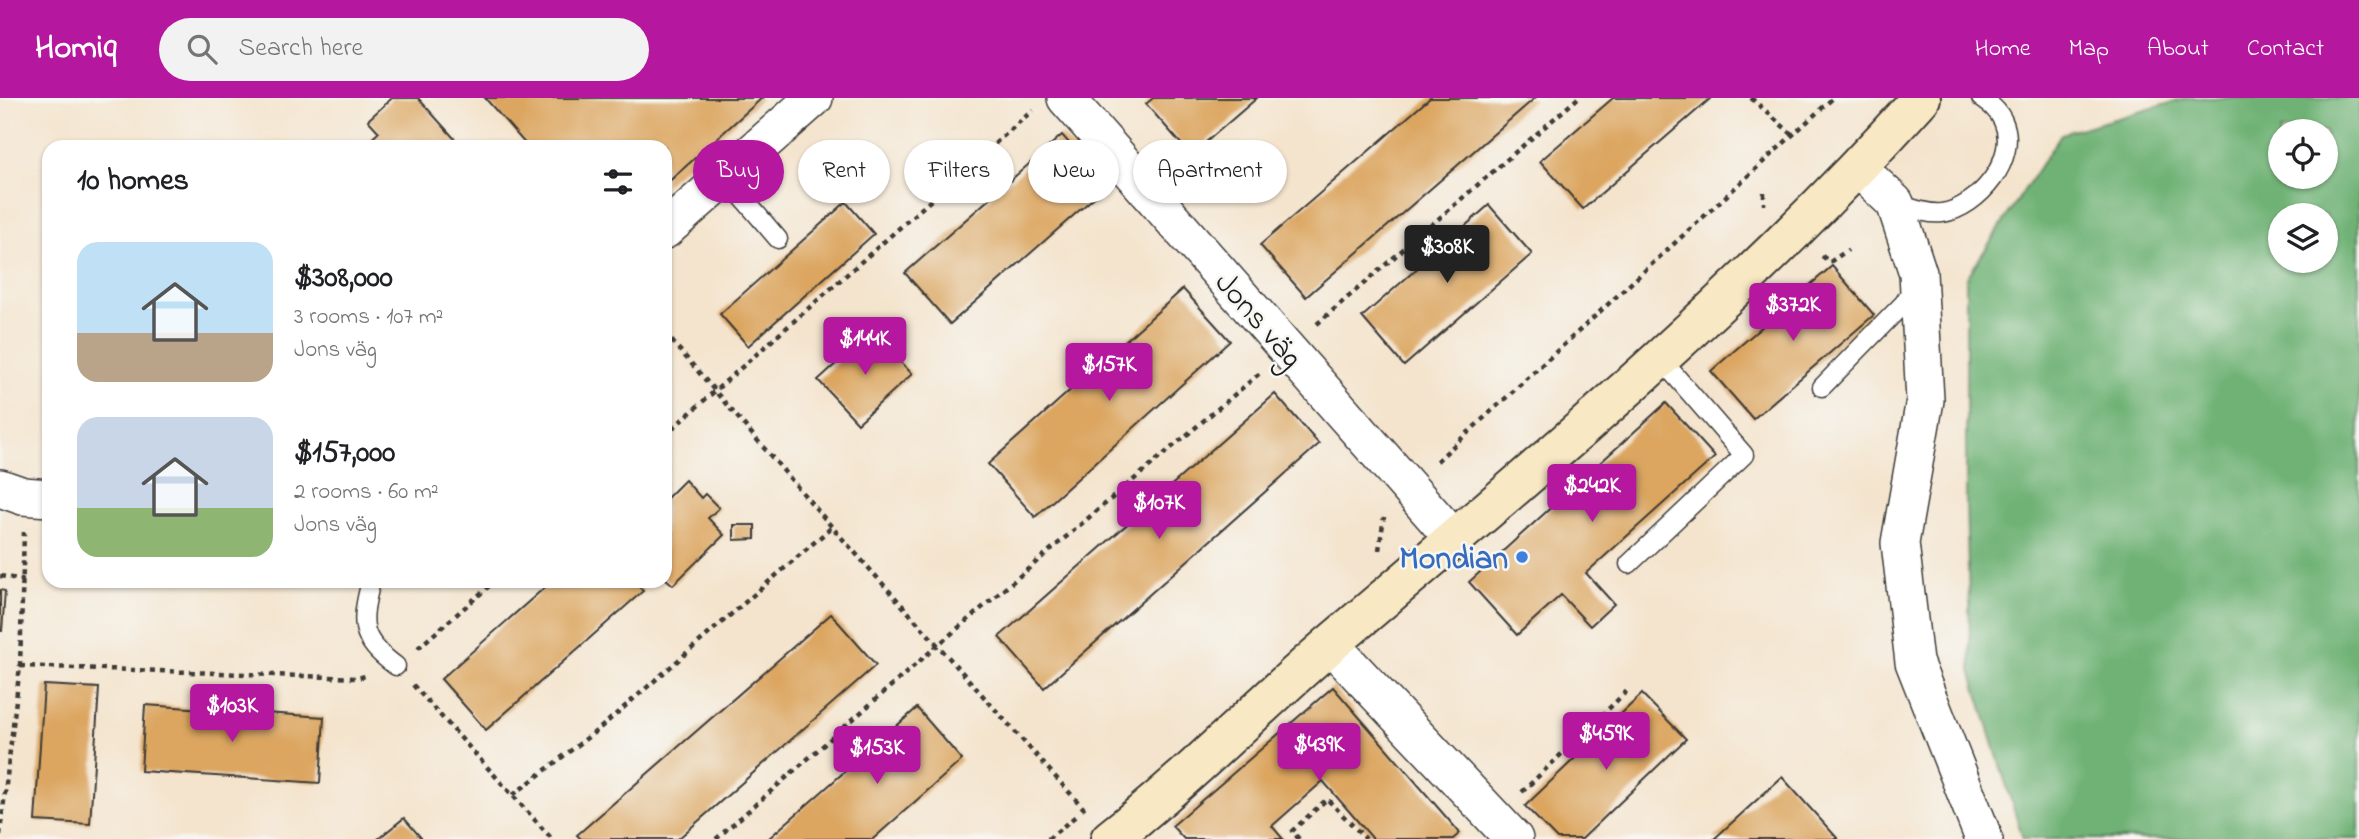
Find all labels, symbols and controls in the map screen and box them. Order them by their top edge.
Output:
search box [159,18,649,81]
text: Homiq [35,25,117,73]
icon: search [183,30,221,68]
text: Search here [239,30,363,68]
text: Home [1975,32,2031,67]
text: Map [2069,32,2109,67]
text: About [2147,32,2209,67]
text: Contact [2247,32,2324,67]
map controls [2268,119,2338,273]
button: locate [2268,119,2338,189]
chip: Buy [693,140,784,203]
chip: Rent [798,140,890,203]
chip: Filters [904,140,1014,203]
chip: New [1028,140,1119,203]
chip: Apartment [1133,140,1287,203]
text: 10 homes [77,160,189,204]
icon: filters [599,163,637,201]
button: layers [2268,203,2338,273]
pin: $308K [1398,226,1496,285]
text: $308K [1420,231,1474,264]
text: $308,000 [294,257,393,301]
street label: Jons väg [1202,262,1313,380]
icon: home [133,270,217,354]
pin: $372K [1744,284,1842,343]
text: $372K [1765,289,1821,322]
text: 3 rooms · 107 m² [294,301,443,334]
pin: $144K [816,317,914,377]
text: $144K [839,323,891,356]
text: Jons väg [294,334,377,367]
pin: $157K [1060,344,1158,403]
text: $157K [1081,349,1137,382]
text: $157,000 [294,432,395,476]
icon: home [133,445,217,529]
pin: $242K [1543,464,1641,524]
text: $242K [1563,470,1621,503]
text: 2 rooms · 60 m² [294,476,439,509]
pin: $107K [1110,482,1208,541]
text: $107K [1133,487,1185,520]
text: Jons väg [294,509,377,542]
place label: Mondian [1399,537,1508,584]
marker: Mondian [1514,549,1530,565]
pin: $103K [183,684,281,744]
text: $103K [206,690,258,723]
pin: $459K [1557,712,1655,772]
text: $459K [1579,718,1633,751]
pin: $439K [1270,724,1368,783]
pin: $153K [828,726,926,786]
text: $439K [1294,729,1344,762]
text: $153K [849,732,905,765]

